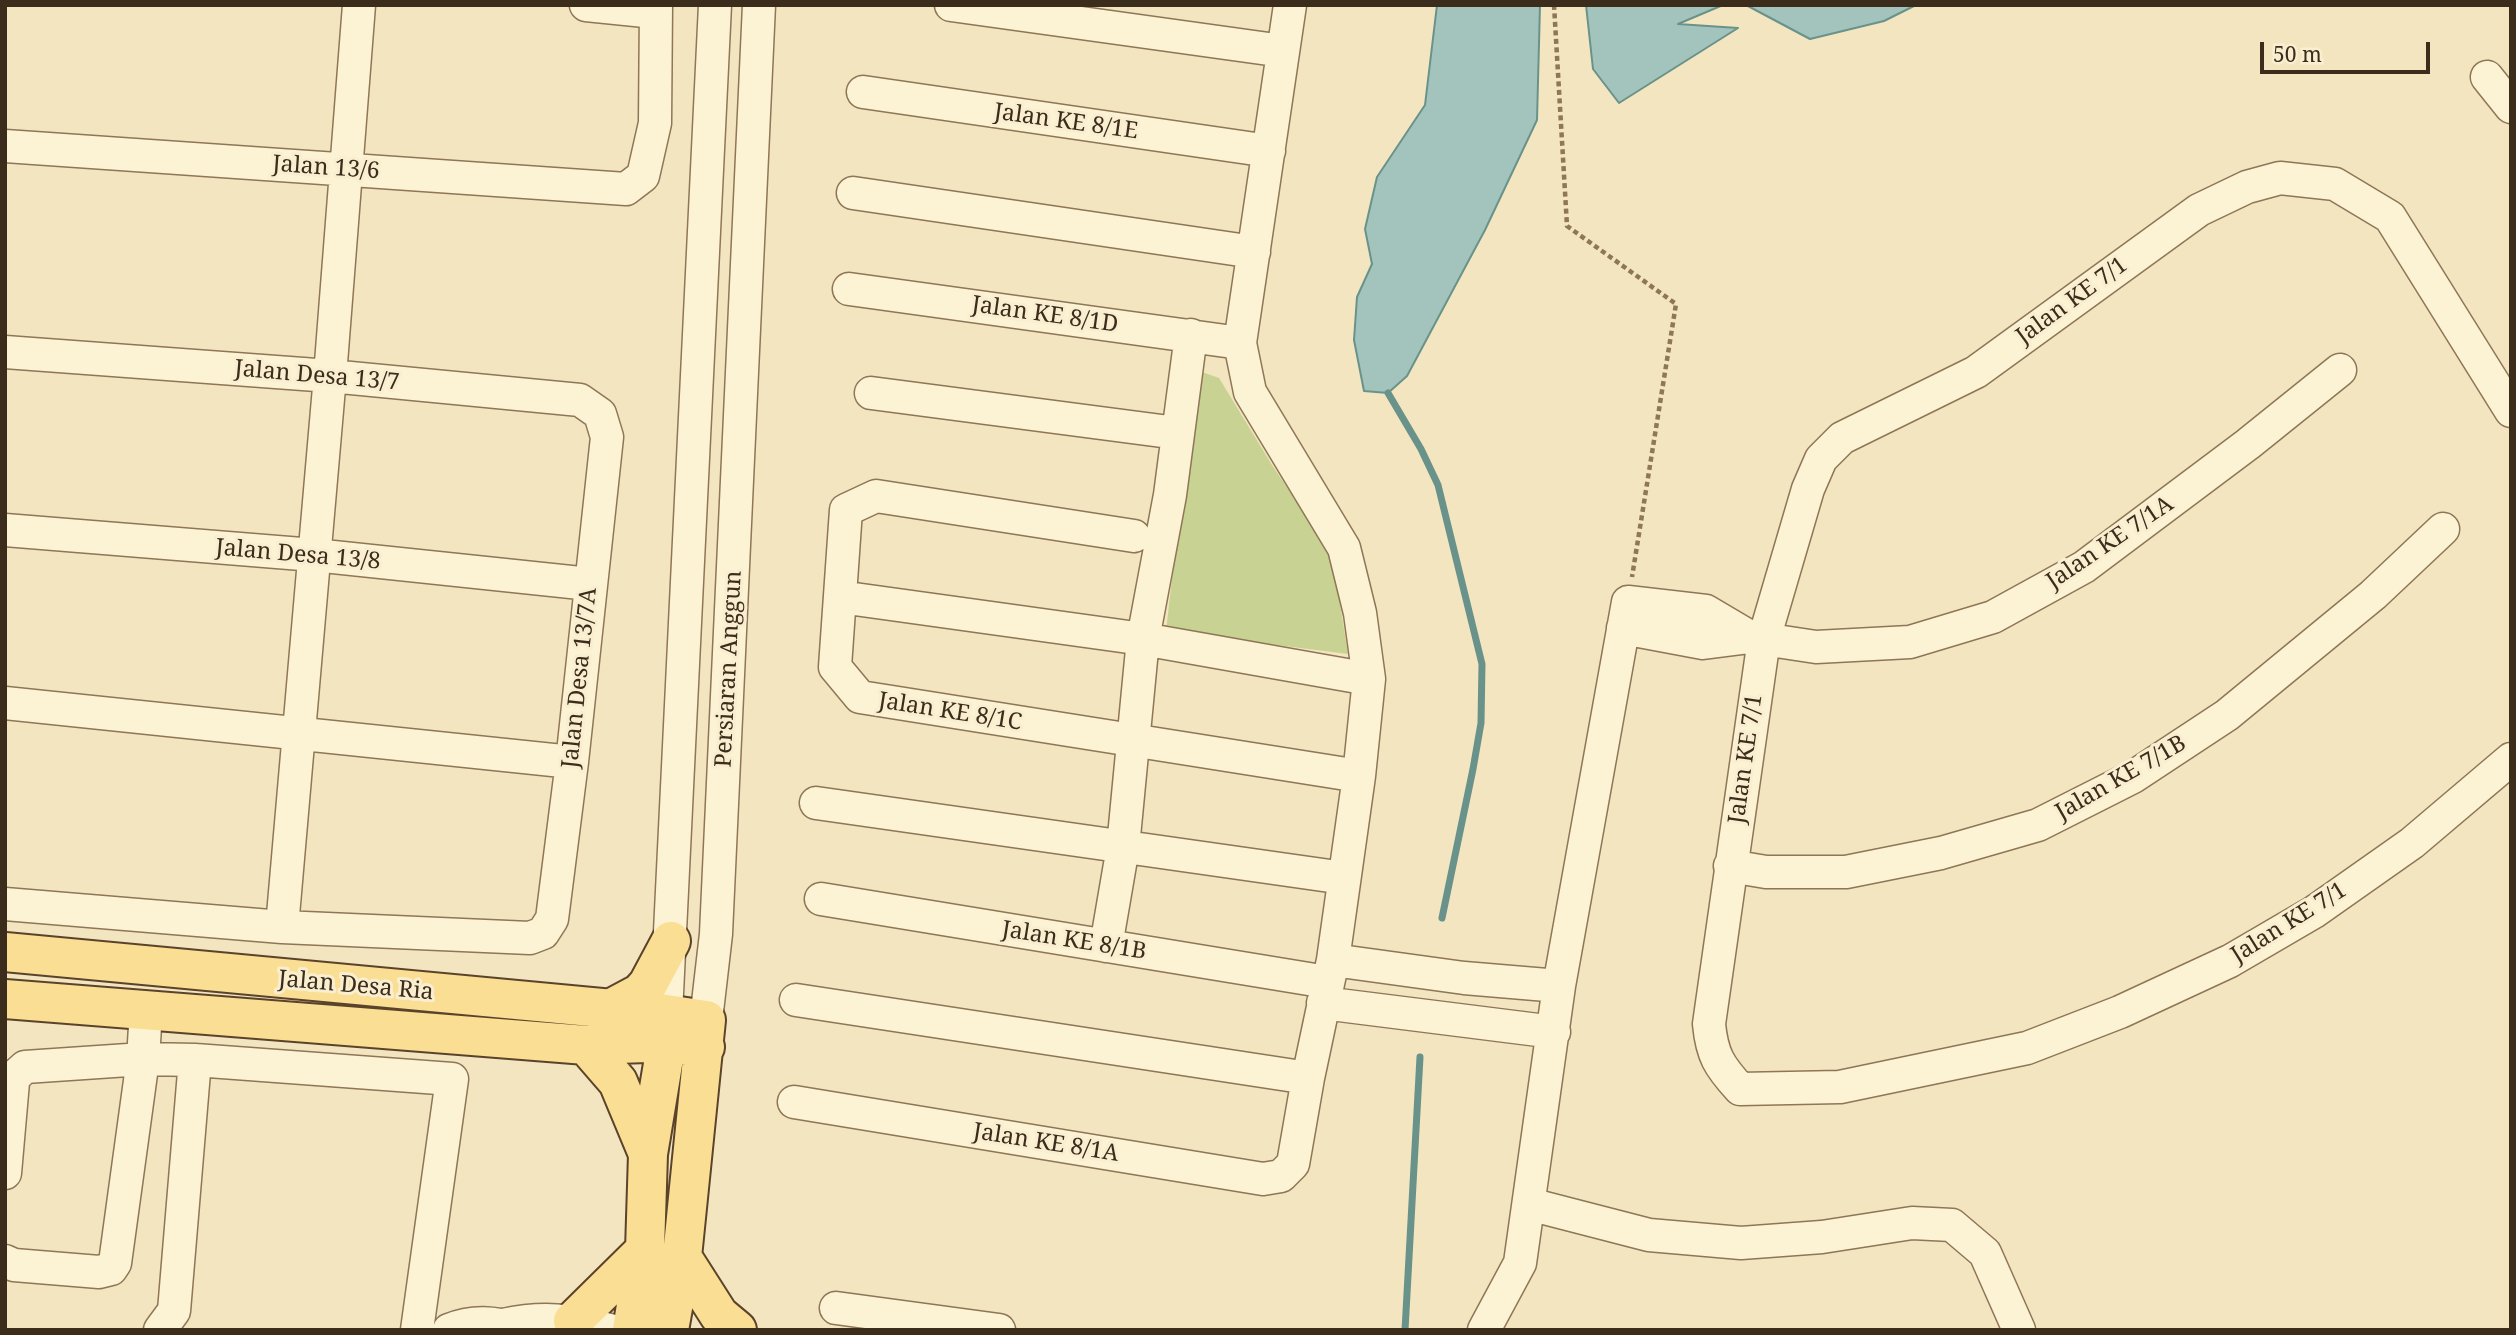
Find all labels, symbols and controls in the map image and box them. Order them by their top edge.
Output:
scale bar [2264,28,2434,72]
text: 50 m [2273,40,2322,68]
street label: Jalan KE 8/1E [992,98,1140,146]
street label: Jalan 13/6 [272,150,380,186]
street label: Jalan KE 7/1 [2011,251,2133,351]
street label: Jalan KE 8/1D [970,291,1120,339]
street label: Jalan Desa 13/7 [233,355,401,397]
street label: Jalan KE 7/1A [2041,490,2179,596]
street label: Jalan Desa 13/8 [214,534,382,576]
street label: Persiaran Anggun [710,570,748,768]
street label: Jalan Desa 13/7A [557,586,603,770]
street label: Jalan KE 8/1C [876,687,1024,737]
street label: Jalan KE 7/1 [1723,692,1769,826]
street label: Jalan KE 7/1B [2051,730,2191,826]
street label: Jalan KE 7/1 [2226,877,2352,969]
street label: Jalan KE 8/1B [1000,916,1148,966]
street label: Jalan Desa Ria [277,965,435,1007]
street label: Jalan KE 8/1A [971,1118,1121,1168]

